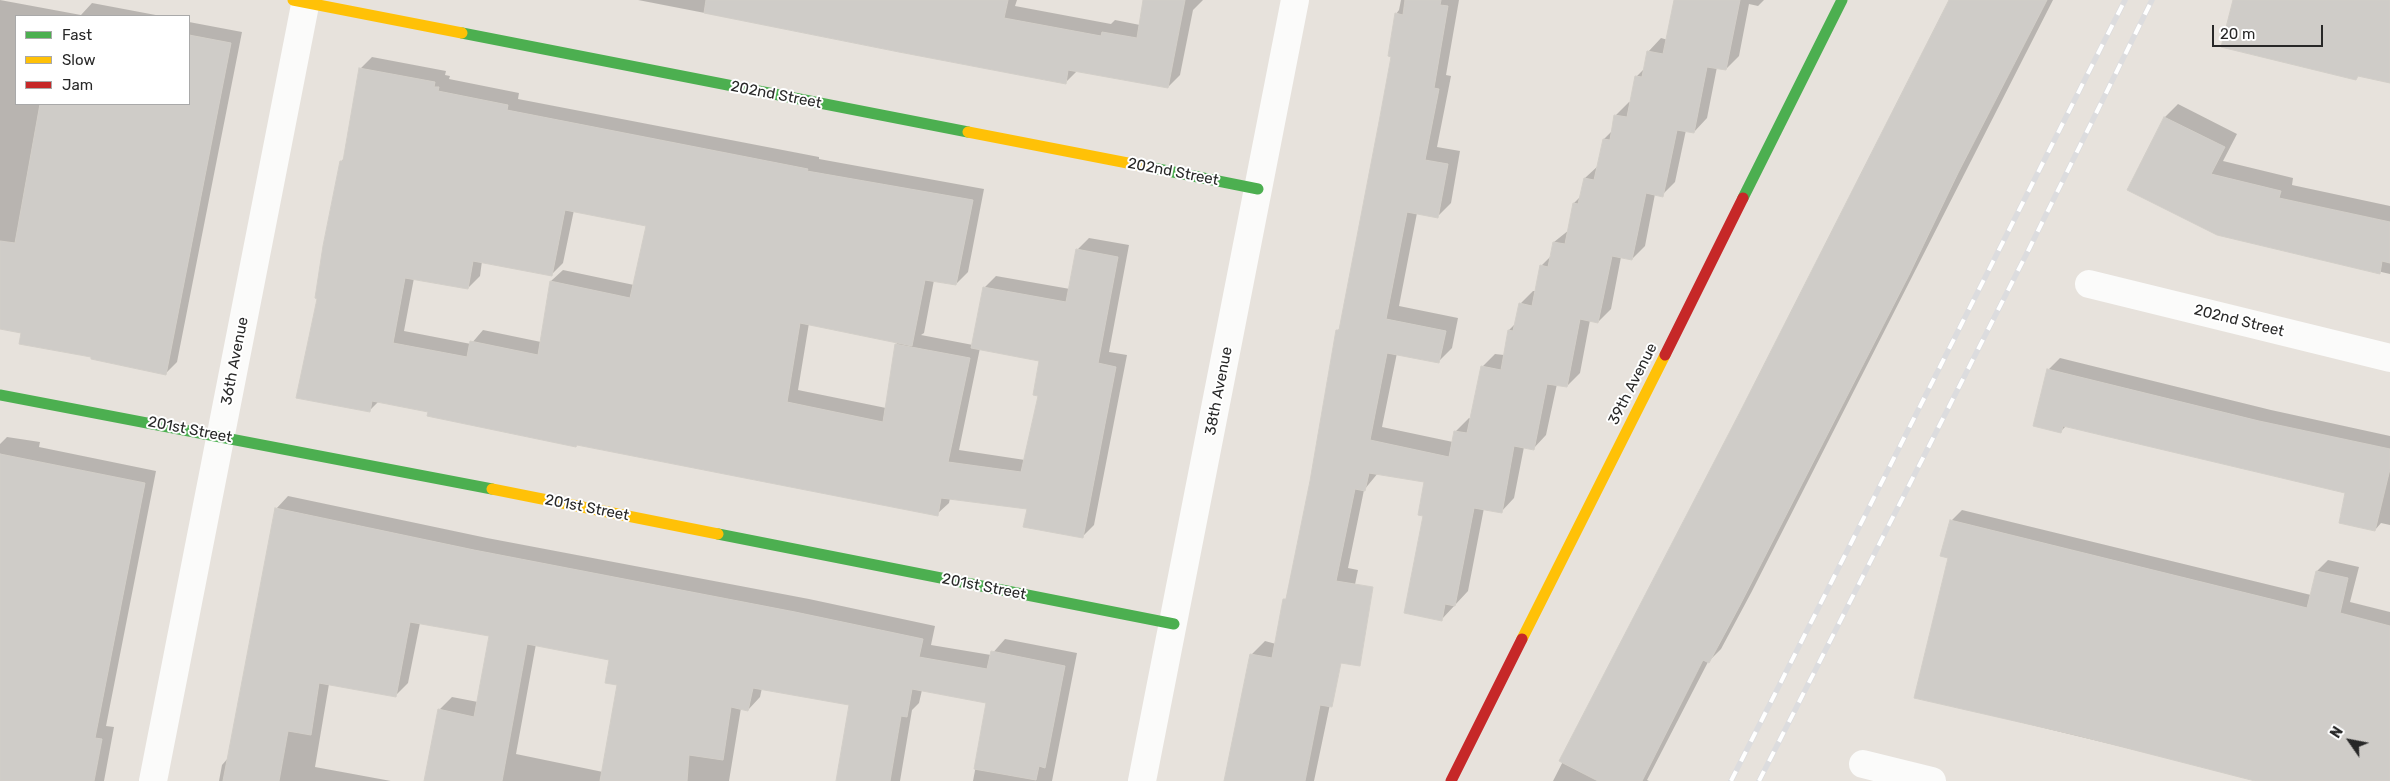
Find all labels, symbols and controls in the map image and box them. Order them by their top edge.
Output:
legend [15,15,190,105]
scale bar [2215,15,2326,47]
text: 20 m [2220,25,2255,43]
text: Fast [62,26,92,44]
text: Slow [62,51,95,69]
text: Jam [62,76,93,94]
street label: 202nd Street [729,77,823,113]
street label: 202nd Street [1126,154,1220,190]
street label: 202nd Street [2192,301,2286,341]
street label: 36th Avenue [218,315,252,407]
street label: 39th Avenue [1605,340,1661,428]
street label: 38th Avenue [1202,345,1236,437]
street label: 201st Street [146,413,234,447]
street label: 201st Street [543,491,631,525]
street label: 201st Street [940,570,1028,604]
north arrow [2325,716,2375,766]
text: N [2327,724,2347,741]

